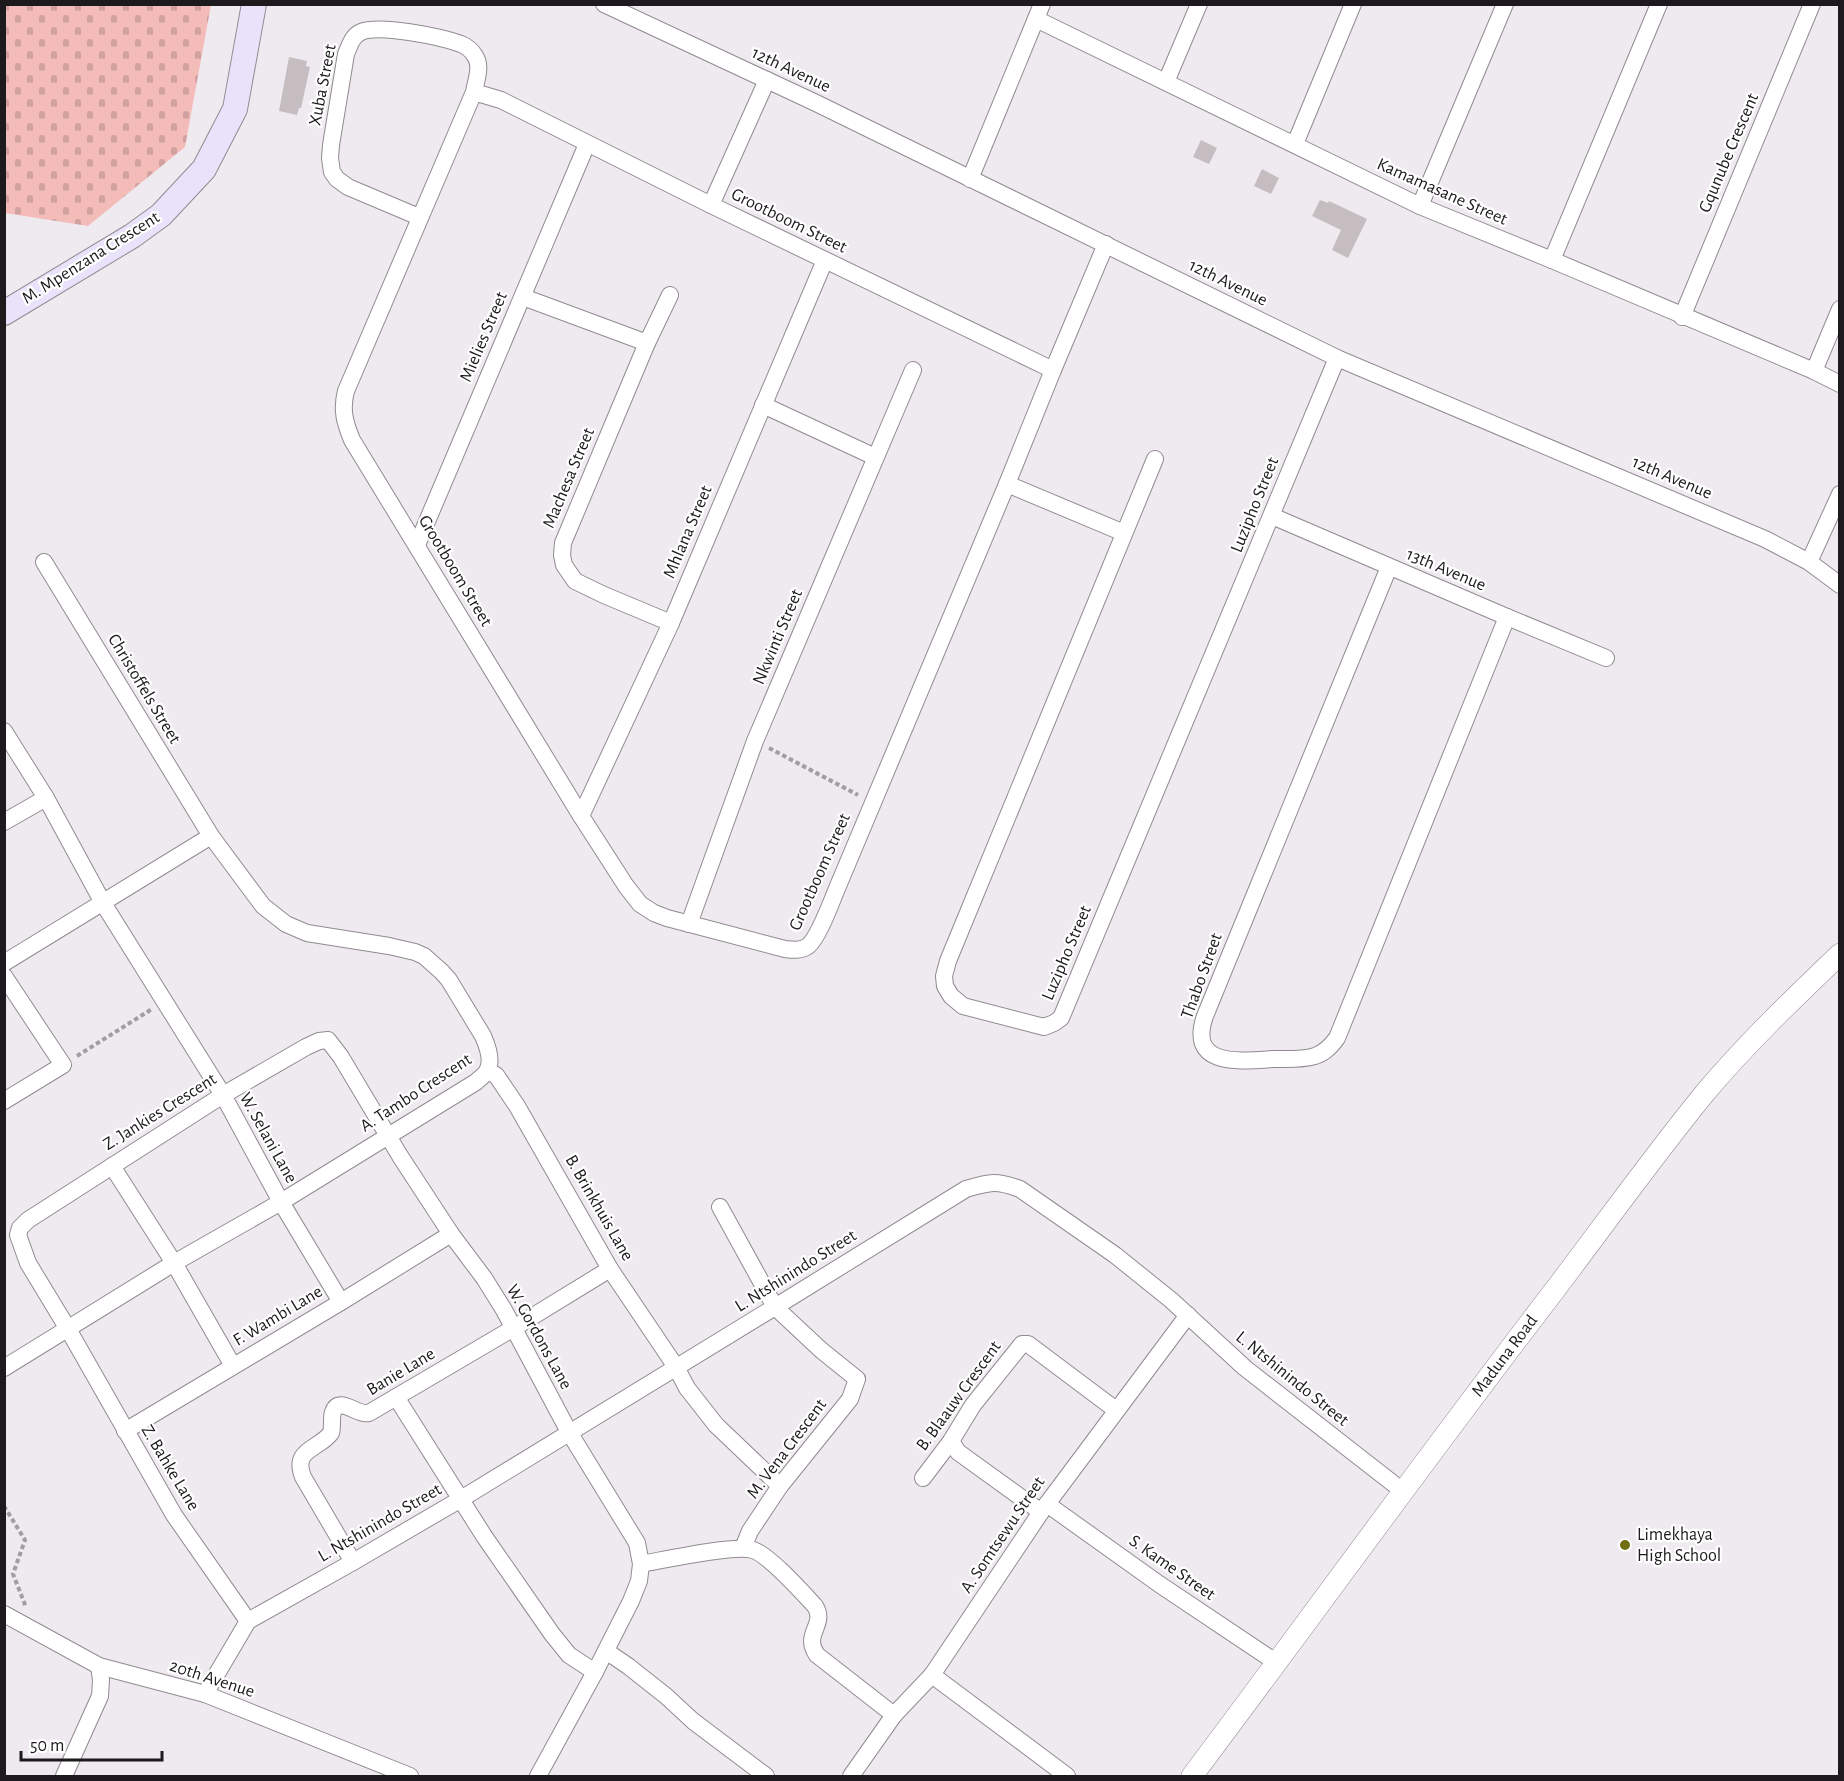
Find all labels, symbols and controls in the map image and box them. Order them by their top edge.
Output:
street label: Xuba Street [306,43,340,127]
street label: 12th Avenue [749,44,833,96]
street label: Gqunube Crescent [1696,91,1762,215]
street label: Kamamasane Street [1374,155,1510,229]
street label: Grootboom Street [728,185,850,257]
street label: M. Mpenzana Crescent [19,208,163,308]
street label: 12th Avenue [1186,256,1270,310]
street label: Mielies Street [457,289,511,385]
street label: Machesa Street [540,425,598,531]
street label: 12th Avenue [1629,453,1715,503]
street label: Luzipho Street [1228,455,1282,555]
street label: Mhlana Street [660,483,716,581]
street label: Grootboom Street [415,512,495,630]
street label: 13th Avenue [1404,545,1488,595]
street label: Nkwinti Street [750,586,806,687]
street label: Christoffels Street [104,631,184,747]
street label: Grootboom Street [786,810,854,933]
street label: Luzipho Street [1039,903,1095,1003]
street label: Thabo Street [1178,931,1226,1021]
street label: A. Tambo Crescent [357,1050,475,1136]
street label: Z. Jankies Crescent [100,1070,220,1154]
street label: W. Selani Lane [236,1090,300,1186]
street label: B. Brinkhuis Lane [561,1152,637,1264]
street label: L. Ntshinindo Street [732,1226,860,1316]
street label: F. Wambi Lane [230,1282,326,1350]
street label: W. Gordons Lane [503,1282,575,1392]
street label: Maduna Road [1469,1312,1541,1400]
street label: L. Ntshinindo Street [1232,1328,1352,1430]
street label: B. Blaauw Crescent [913,1338,1005,1454]
street label: Banie Lane [364,1345,438,1399]
street label: M. Vena Crescent [744,1396,830,1502]
street label: Z. Bahke Lane [137,1422,203,1514]
street label: A. Somtsewu Street [958,1473,1049,1596]
street label: L. Ntshinindo Street [315,1480,445,1566]
place label: Limekhaya High School [1637,1526,1721,1565]
street label: S. Kame Street [1126,1532,1218,1604]
marker: Limekhaya High School [1618,1538,1632,1552]
street label: 20th Avenue [167,1657,257,1701]
scale bar [21,1724,162,1762]
text: 50 m [30,1737,64,1755]

